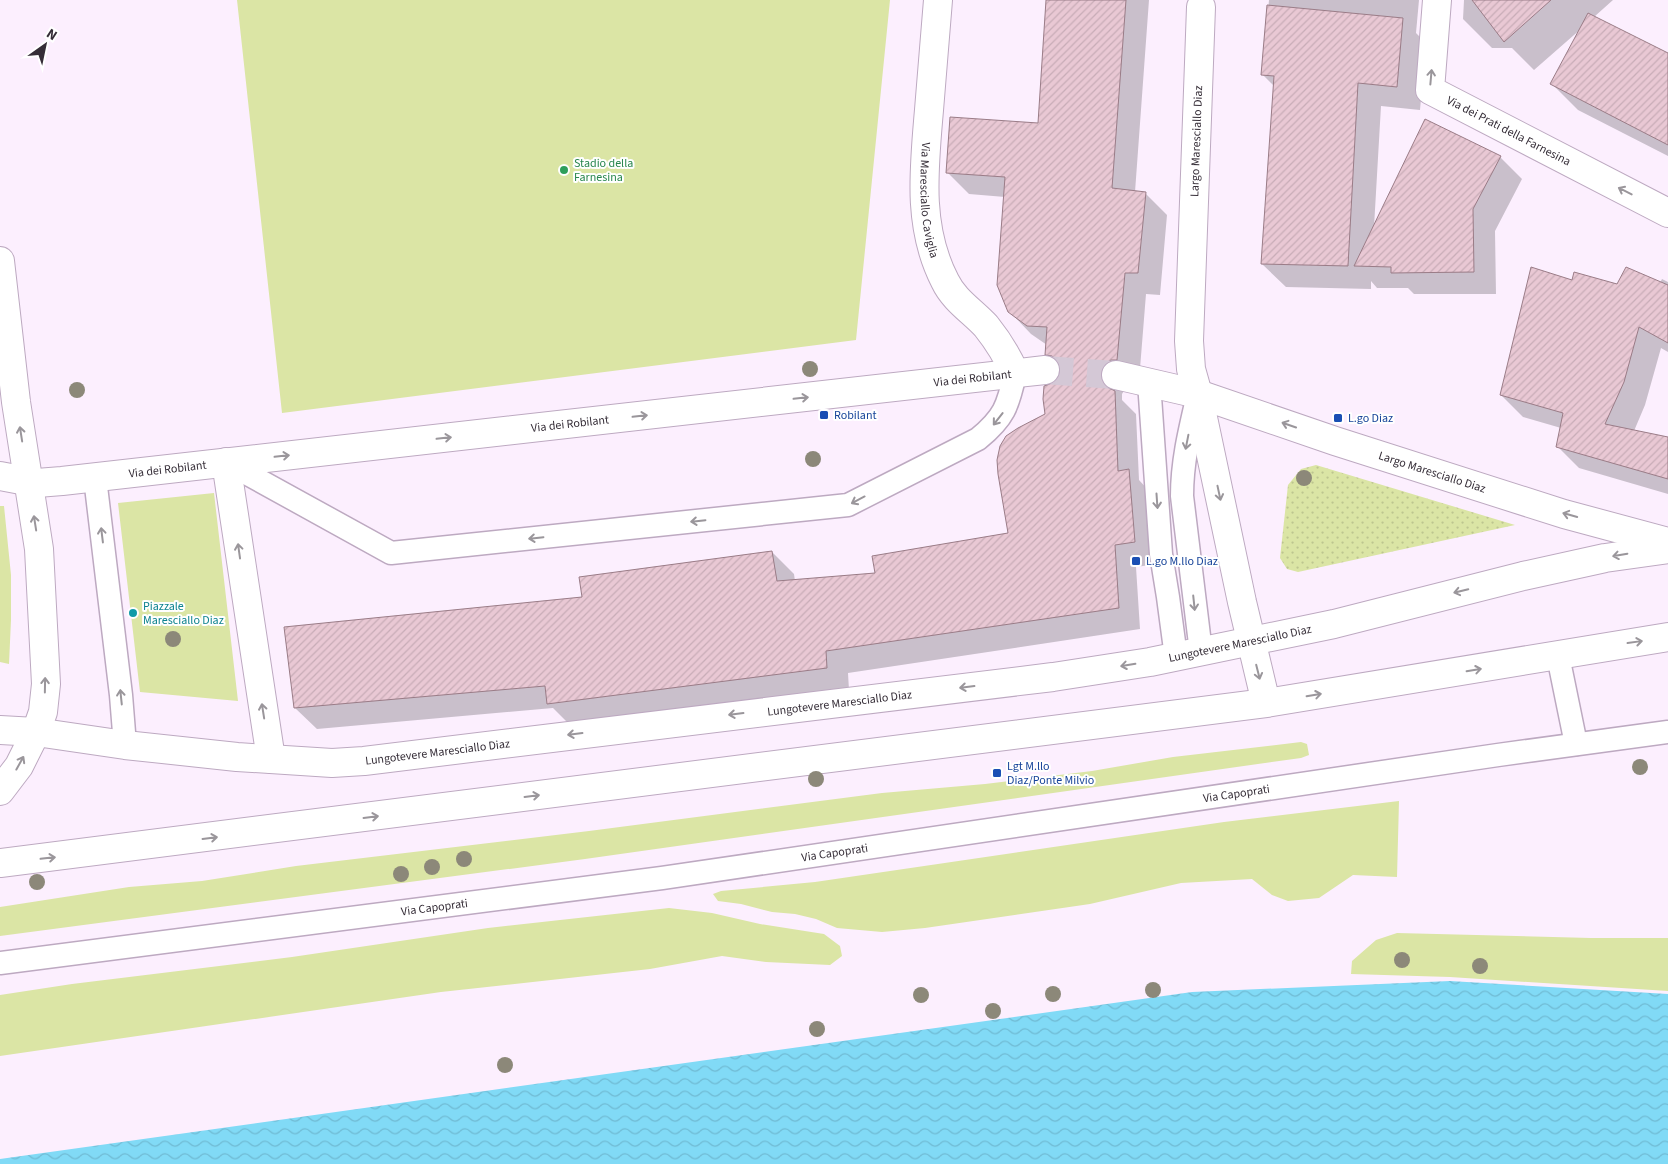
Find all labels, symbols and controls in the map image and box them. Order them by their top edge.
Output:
north arrow [20,20,70,70]
text: N [42,24,61,46]
one-way arrow [1426,69,1436,85]
street label: Largo Maresciallo Diaz [1186,85,1207,197]
street label: Via dei Prati della Farnesina [1444,92,1574,170]
street label: Via Maresciallo Caviglia [916,142,943,260]
place label: Stadio della Farnesina [574,155,633,186]
marker: Stadio della Farnesina [558,164,570,176]
one-way arrow [1617,186,1632,196]
street label: Via dei Robilant [933,365,1012,391]
one-way arrow [793,393,809,403]
place label: Robilant [834,407,877,424]
marker: Robilant [818,409,830,421]
place label: L.go Diaz [1348,410,1393,427]
street label: Via dei Robilant [530,411,610,436]
one-way arrow [632,411,648,421]
marker: L.go Diaz [1332,412,1344,424]
one-way arrow [993,413,1004,426]
one-way arrow [1281,420,1297,430]
one-way arrow [16,426,26,442]
one-way arrow [435,433,451,443]
one-way arrow [1182,434,1192,450]
street label: Largo Maresciallo Diaz [1376,447,1488,497]
one-way arrow [274,451,290,461]
street label: Via dei Robilant [128,456,207,482]
one-way arrow [1215,485,1224,501]
one-way arrow [1152,492,1161,508]
one-way arrow [851,496,866,505]
one-way arrow [1563,510,1579,520]
one-way arrow [30,515,40,531]
one-way arrow [690,516,706,526]
one-way arrow [97,528,107,544]
one-way arrow [529,533,545,543]
one-way arrow [234,543,244,559]
one-way arrow [1612,551,1628,561]
place label: L.go M.llo Diaz [1146,553,1218,570]
marker: L.go M.llo Diaz [1130,555,1142,567]
one-way arrow [1454,587,1470,597]
one-way arrow [1189,595,1199,611]
place label: Piazzale Maresciallo Diaz [143,598,224,629]
marker: Piazzale Maresciallo Diaz [127,607,139,619]
street label: Lungotevere Maresciallo Diaz [1167,620,1313,666]
one-way arrow [1626,637,1642,647]
one-way arrow [1120,661,1136,671]
one-way arrow [1254,663,1263,679]
one-way arrow [1466,664,1482,674]
one-way arrow [41,677,50,693]
one-way arrow [959,682,975,692]
street label: Lungotevere Maresciallo Diaz [766,686,913,720]
one-way arrow [116,689,126,705]
one-way arrow [1306,690,1322,700]
one-way arrow [258,704,268,720]
one-way arrow [729,709,745,719]
one-way arrow [567,730,583,740]
street label: Lungotevere Maresciallo Diaz [364,735,511,769]
one-way arrow [15,755,25,770]
place label: Lgt M.llo Diaz/Ponte Milvio [1007,758,1094,789]
marker: Lgt M.llo Diaz/Ponte Milvio [991,767,1003,779]
street label: Via Capoprati [1202,780,1271,807]
one-way arrow [524,791,540,801]
one-way arrow [363,812,379,822]
one-way arrow [201,832,217,842]
street label: Via Capoprati [800,839,869,866]
one-way arrow [40,853,56,863]
street label: Via Capoprati [400,895,469,920]

